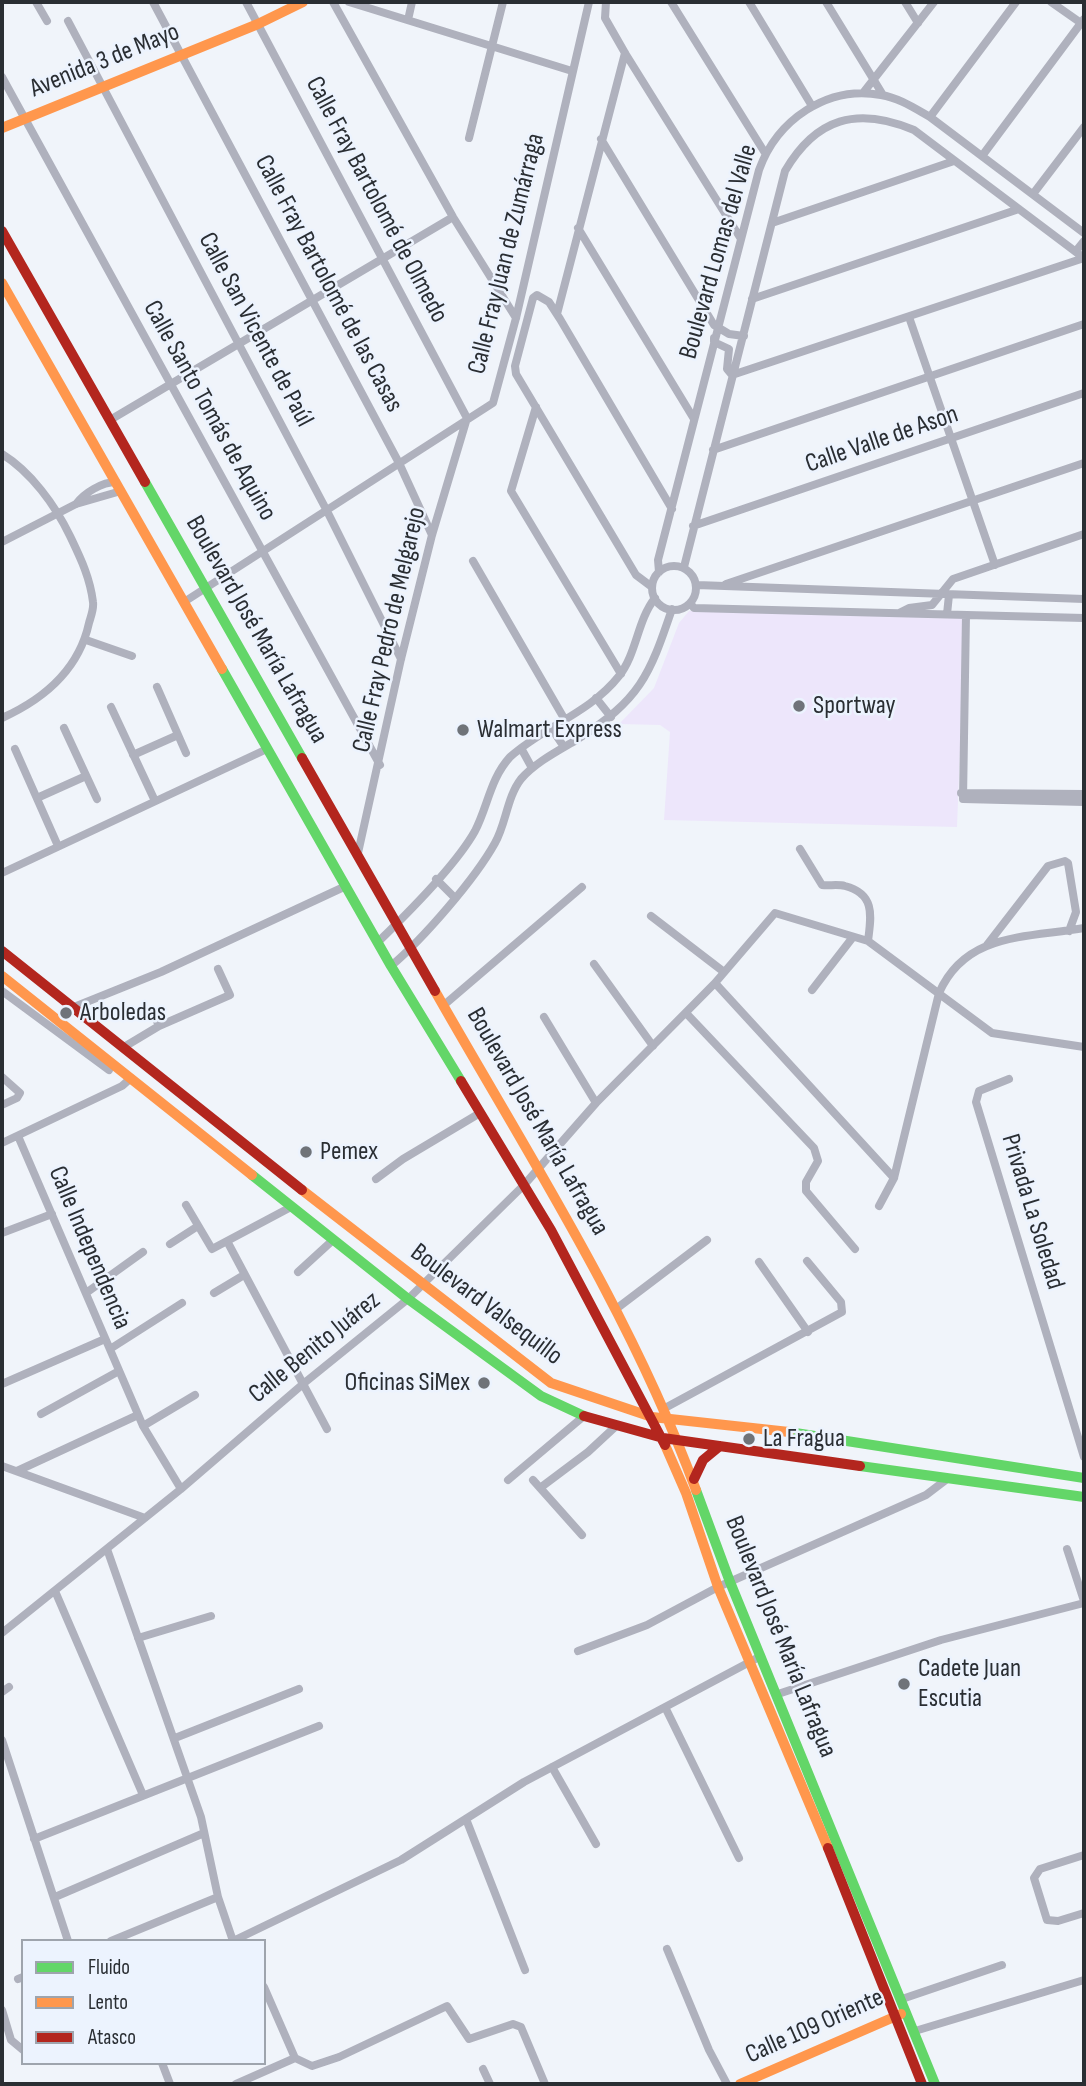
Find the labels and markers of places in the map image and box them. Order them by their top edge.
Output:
place label: Sportway [813,690,896,722]
marker: Sportway [791,698,807,714]
place label: Walmart Express [477,714,622,746]
marker: Walmart Express [455,722,471,738]
place label: Arboledas [80,997,166,1029]
marker: Arboledas [58,1005,74,1021]
place label: Pemex [320,1136,378,1168]
marker: Pemex [298,1144,314,1160]
place label: Oficinas SiMex [345,1367,470,1399]
marker: Oficinas SiMex [476,1375,492,1391]
place label: La Fragua [763,1423,845,1455]
marker: La Fragua [741,1431,757,1447]
place label: Cadete Juan Escutia [918,1653,1021,1714]
marker: Cadete Juan Escutia [896,1676,912,1692]

